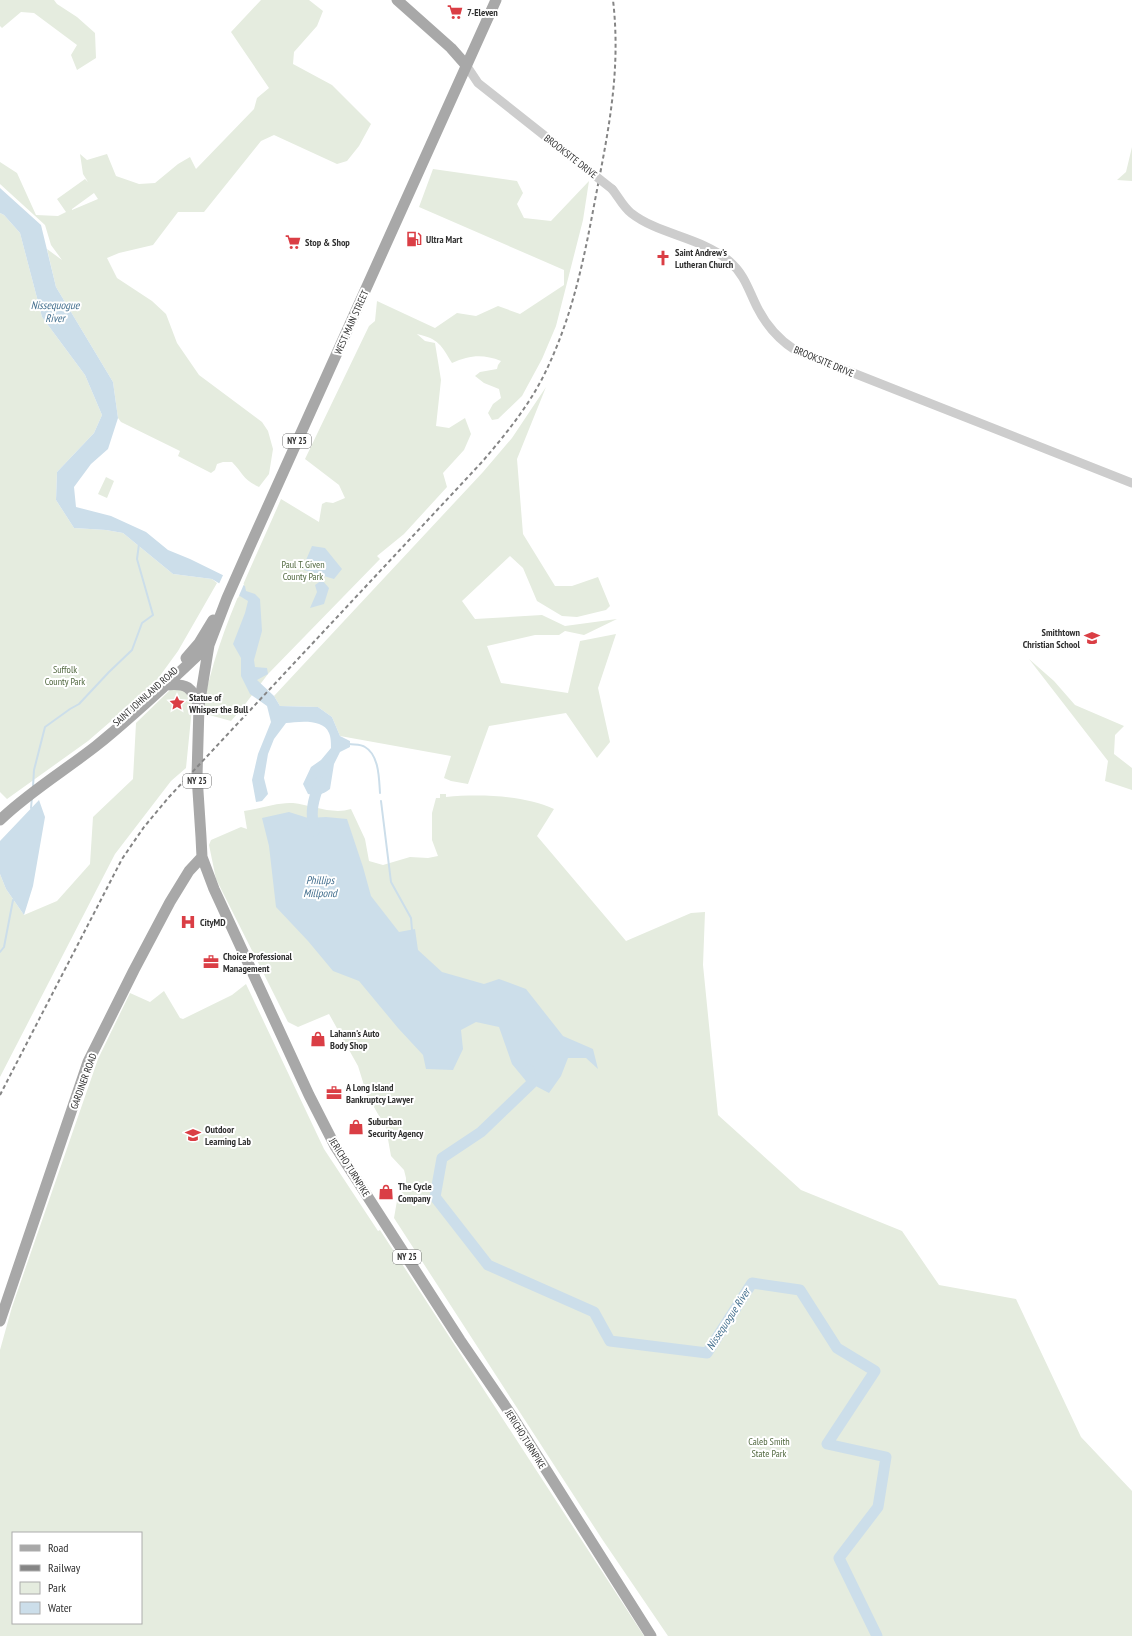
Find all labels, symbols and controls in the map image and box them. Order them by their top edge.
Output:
supermarket icon: 7-Eleven [446,3,464,21]
place label: 7-Eleven [467,6,498,19]
street label: BROOKSITE DRIVE [541,132,600,181]
fuel station icon: Ultra Mart [405,230,423,248]
supermarket icon: Stop & Shop [284,233,302,251]
place label: Ultra Mart [426,233,463,246]
place label: Stop & Shop [305,236,350,249]
place label: Saint Andrew's Lutheran Church [675,246,734,271]
church icon: Saint Andrew's Lutheran Church [654,249,672,267]
street label: WEST MAIN STREET [331,288,372,356]
water label: Nissequogue River [31,298,81,325]
street label: BROOKSITE DRIVE [792,343,856,380]
road number: NY 25 [283,434,311,448]
park label: Paul T. Given County Park [281,558,325,583]
place label: Smithtown Christian School [1023,626,1081,651]
school or university icon: Smithtown Christian School [1083,629,1101,647]
park label: Suffolk County Park [45,663,85,688]
street label: SAINT JOHNLAND ROAD [110,664,181,729]
place label: Statue of Whisper the Bull [188,691,249,716]
place icon: Statue of Whisper the Bull [168,694,186,712]
road number: NY 25 [183,774,211,788]
water label: Phillips Millpond [303,873,339,900]
hospital icon: CityMD [179,913,197,931]
place label: CityMD [200,916,226,929]
place label: Choice Professional Management [223,950,293,975]
office icon: Choice Professional Management [202,953,220,971]
place label: Lahann's Auto Body Shop [330,1027,380,1052]
shop icon: Lahann's Auto Body Shop [309,1030,327,1048]
street label: GARDINER ROAD [67,1052,100,1111]
place label: A Long Island Bankruptcy Lawyer [345,1081,413,1106]
office icon: A Long Island Bankruptcy Lawyer [325,1084,343,1102]
place label: Suburban Security Agency [368,1115,424,1140]
shop icon: Suburban Security Agency [347,1118,365,1136]
place label: Outdoor Learning Lab [205,1123,251,1148]
school or university icon: Outdoor Learning Lab [184,1126,202,1144]
street label: JERICHO TURNPIKE [326,1135,373,1199]
place label: The Cycle Company [398,1180,432,1205]
shop icon: The Cycle Company [377,1183,395,1201]
road number: NY 25 [393,1250,421,1264]
water label: Nissequogue River [703,1284,754,1352]
street label: JERICHO TURNPIKE [502,1407,549,1471]
park label: Caleb Smith State Park [748,1435,790,1460]
legend [12,1532,142,1624]
text: Road [48,1540,68,1555]
text: Railway [48,1560,81,1575]
text: Park [48,1580,66,1595]
text: Water [48,1600,73,1615]

